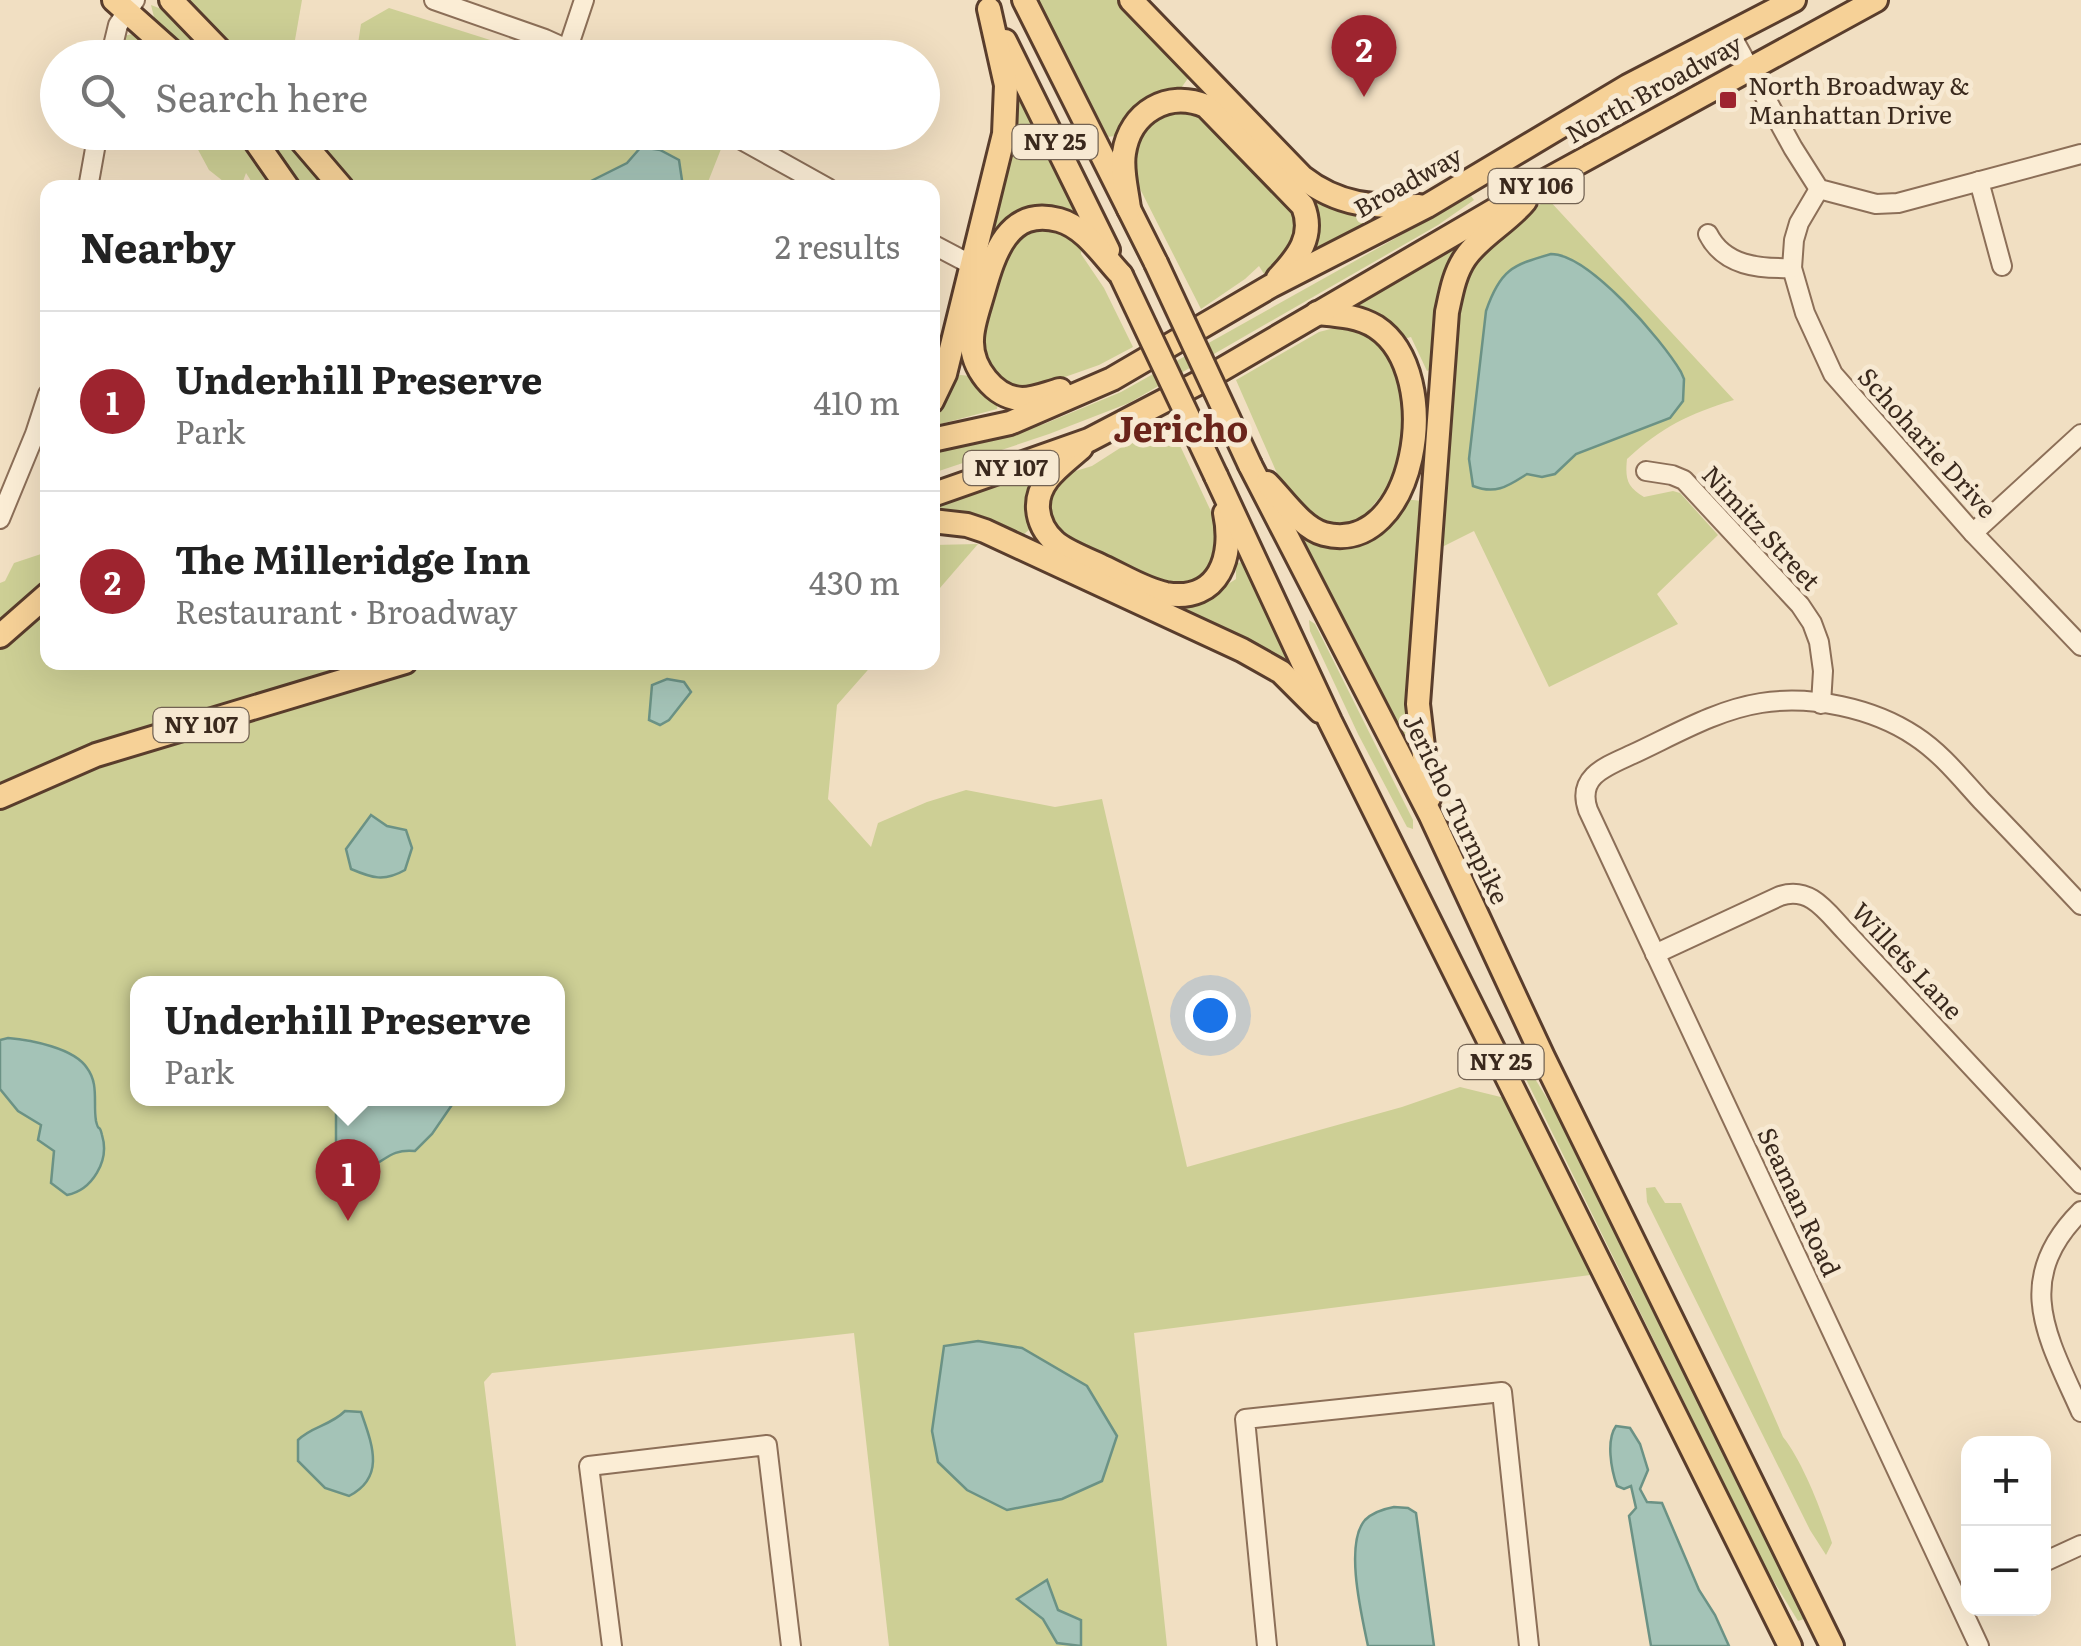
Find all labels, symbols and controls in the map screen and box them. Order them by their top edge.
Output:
pin: 2 [1332,14,1396,97]
street label: North Broadway [1558,24,1749,151]
search box [40,40,940,150]
place label: North Broadway & Manhattan Drive [1748,66,1969,132]
text: Search here [155,67,368,124]
icon: search [75,68,130,123]
marker: North Broadway & Manhattan Drive [1717,89,1739,111]
road number: NY 25 [1012,125,1098,159]
street label: Broadway [1346,135,1469,226]
road number: NY 106 [1488,169,1584,203]
text: Nearby [80,214,236,276]
text: 2 results [775,221,900,269]
text: Underhill Preserve [175,349,542,406]
street label: Schoharie Drive [1850,358,2006,526]
text: 1 [106,377,119,425]
text: 410 m [813,377,900,425]
district label: Jericho [1114,401,1248,453]
text: Park [175,406,245,454]
road number: NY 107 [964,451,1058,485]
street label: Nimitz Street [1694,456,1830,598]
text: The Milleridge Inn [175,529,531,586]
text: 2 [104,557,121,605]
text: 430 m [809,557,900,605]
text: Restaurant · Broadway [175,586,518,634]
street label: Jericho Turnpike [1395,707,1520,910]
road number: NY 107 [154,708,248,742]
street label: Willets Lane [1844,893,1972,1027]
popup [130,976,565,1106]
text: Underhill Preserve [164,989,531,1046]
your location [1185,990,1236,1041]
road number: NY 25 [1458,1045,1544,1079]
text: Park [164,1046,234,1094]
street label: Seaman Road [1750,1121,1851,1282]
pin: 1 [316,1138,380,1221]
map controls [1961,1436,2051,1616]
button: + [1961,1436,2051,1526]
button: − [1961,1526,2051,1616]

